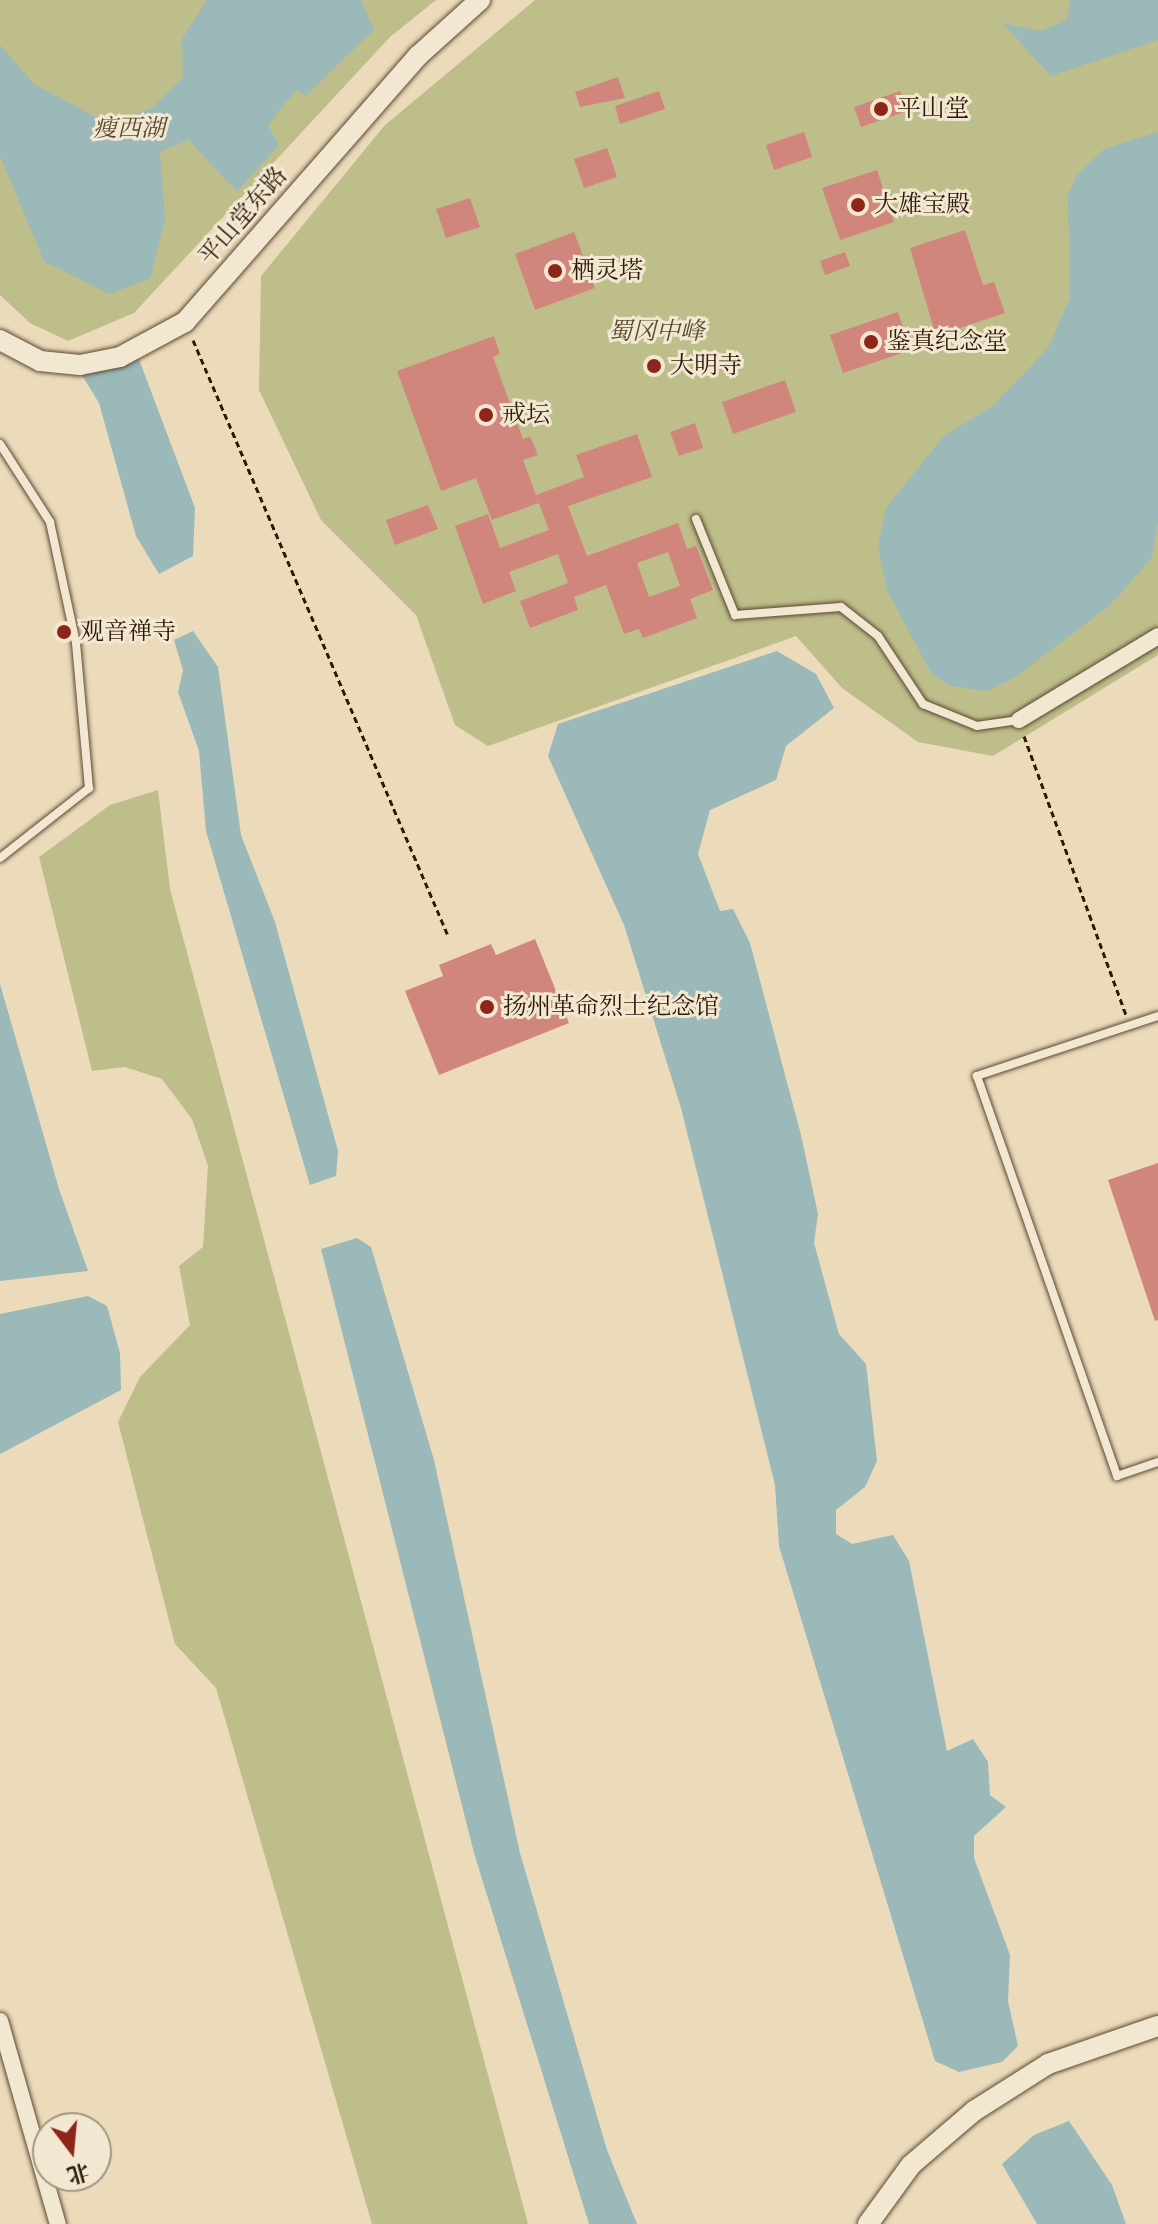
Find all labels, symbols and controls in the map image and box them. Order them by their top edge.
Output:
place label: 平山堂 [897,95,969,123]
marker: 平山堂 [872,100,890,118]
park label: 瘦西湖 [93,115,165,143]
street label: 平山堂东路 [193,161,293,271]
place label: 大雄宝殿 [874,191,970,219]
marker: 大雄宝殿 [849,196,867,214]
place label: 栖灵塔 [571,257,643,285]
marker: 栖灵塔 [546,262,564,280]
park label: 蜀冈中峰 [608,318,704,346]
place label: 鉴真纪念堂 [887,328,1007,356]
marker: 鉴真纪念堂 [862,333,880,351]
place label: 大明寺 [670,352,742,380]
marker: 大明寺 [645,357,663,375]
place label: 戒坛 [502,401,550,429]
marker: 戒坛 [477,406,495,424]
place label: 观音禅寺 [80,618,176,646]
marker: 观音禅寺 [55,623,73,641]
place label: 扬州革命烈士纪念馆 [503,993,719,1021]
marker: 扬州革命烈士纪念馆 [478,998,496,1016]
north arrow [32,2112,112,2192]
text: 北 [64,2158,92,2189]

